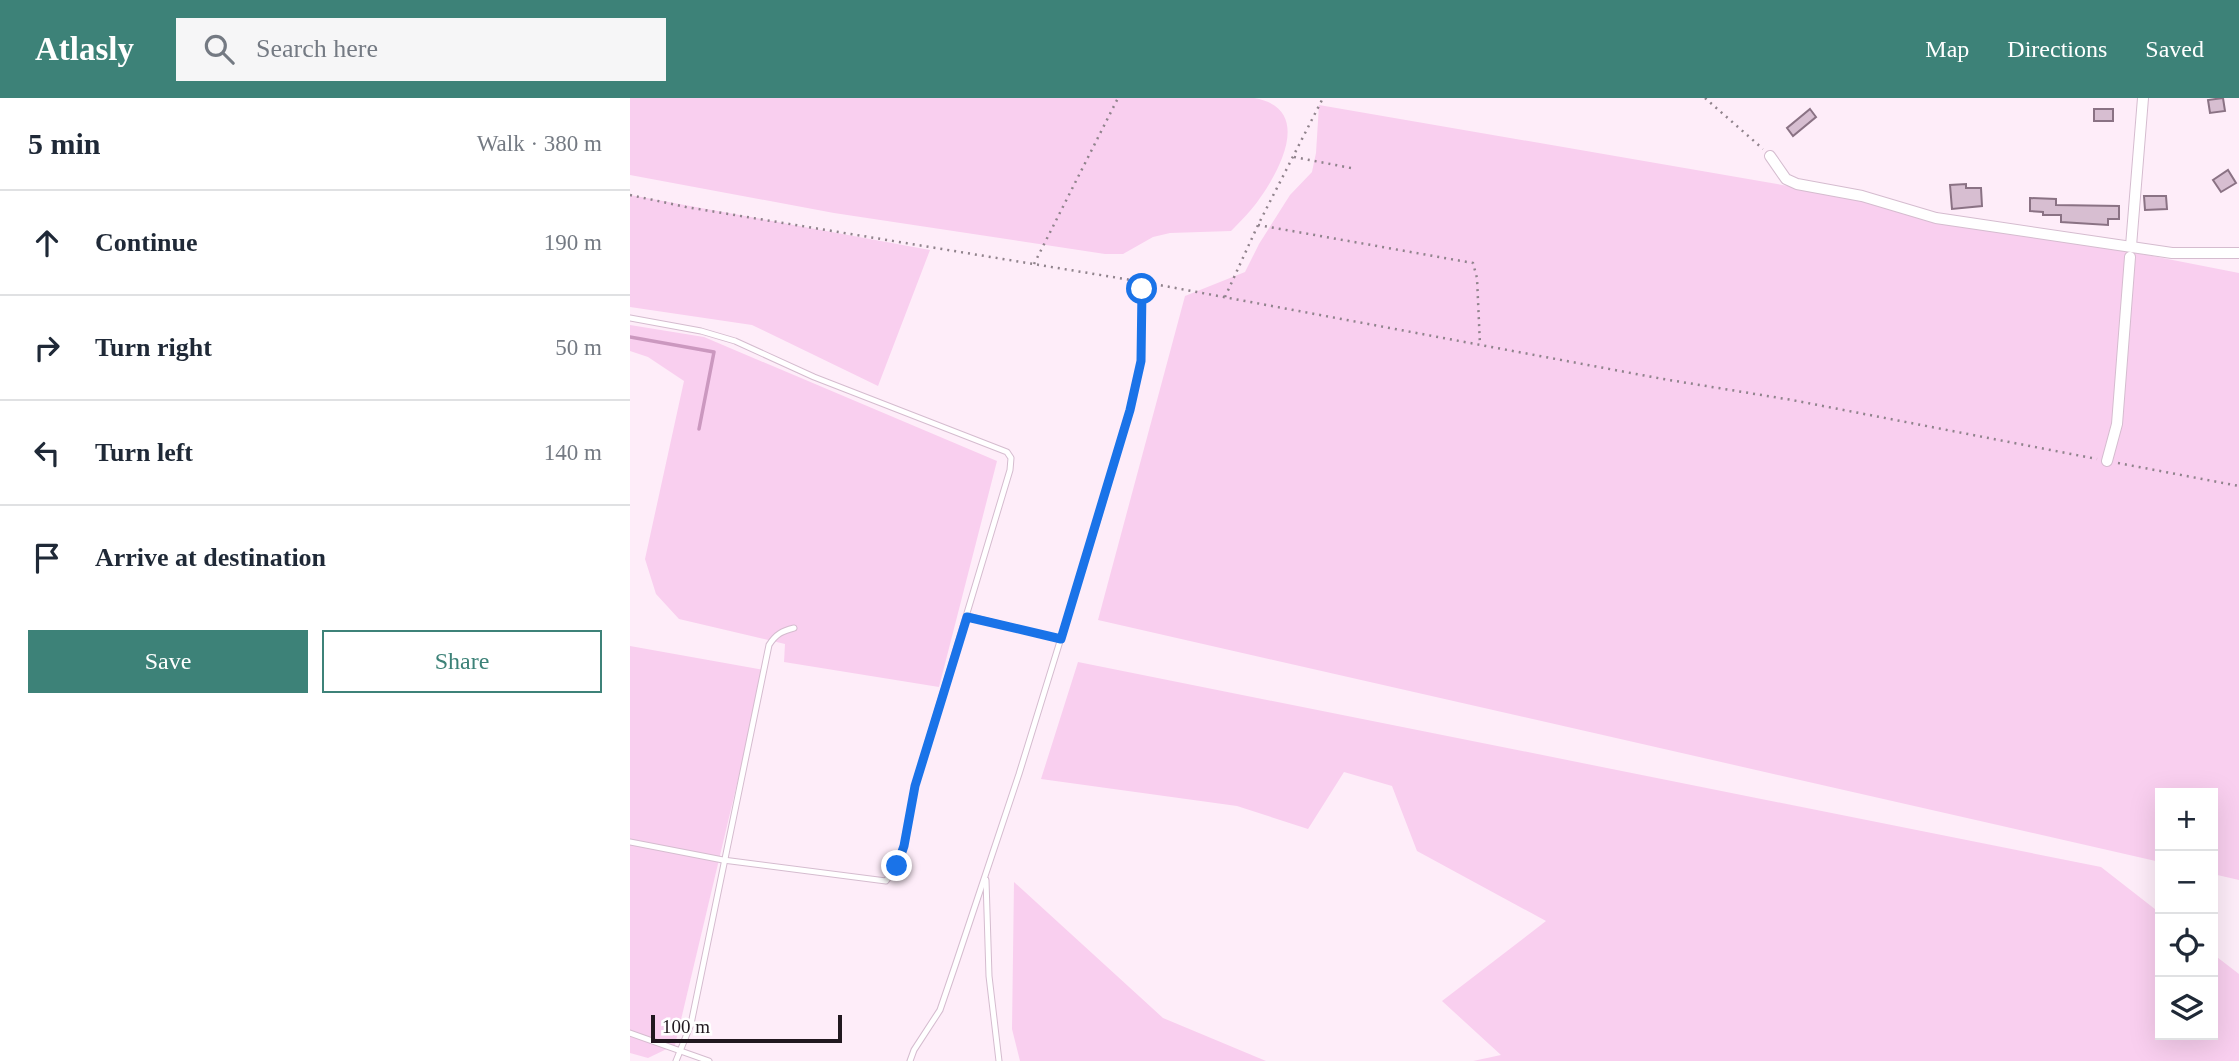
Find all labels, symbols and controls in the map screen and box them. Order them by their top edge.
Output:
search box [176,18,666,81]
icon: search [200,30,238,68]
text: Atlasly [35,31,134,67]
text: Search here [256,34,378,63]
text: Map [1925,36,1969,62]
text: Directions [2007,36,2107,62]
text: Saved [2145,36,2204,62]
text: 5 min [28,127,101,160]
text: Walk · 380 m [477,131,602,156]
icon: ahead [28,224,66,262]
text: Continue [95,228,198,257]
text: 190 m [544,230,602,255]
route start [1126,273,1157,304]
icon: right [28,329,66,367]
text: Turn right [95,333,212,362]
text: 50 m [555,335,602,360]
icon: left [28,434,66,472]
text: Turn left [95,438,193,467]
text: 140 m [544,440,602,465]
icon: arrive [28,539,66,577]
text: Arrive at destination [95,543,326,572]
button: Save [28,630,308,693]
button: Share [322,630,602,693]
map controls [2155,788,2218,1040]
button: + [2155,788,2218,851]
route end [881,850,912,881]
button: − [2155,851,2218,914]
button: locate [2155,914,2218,977]
button: layers [2155,977,2218,1040]
scale bar [651,1012,842,1044]
text: 100 m [662,1016,710,1037]

